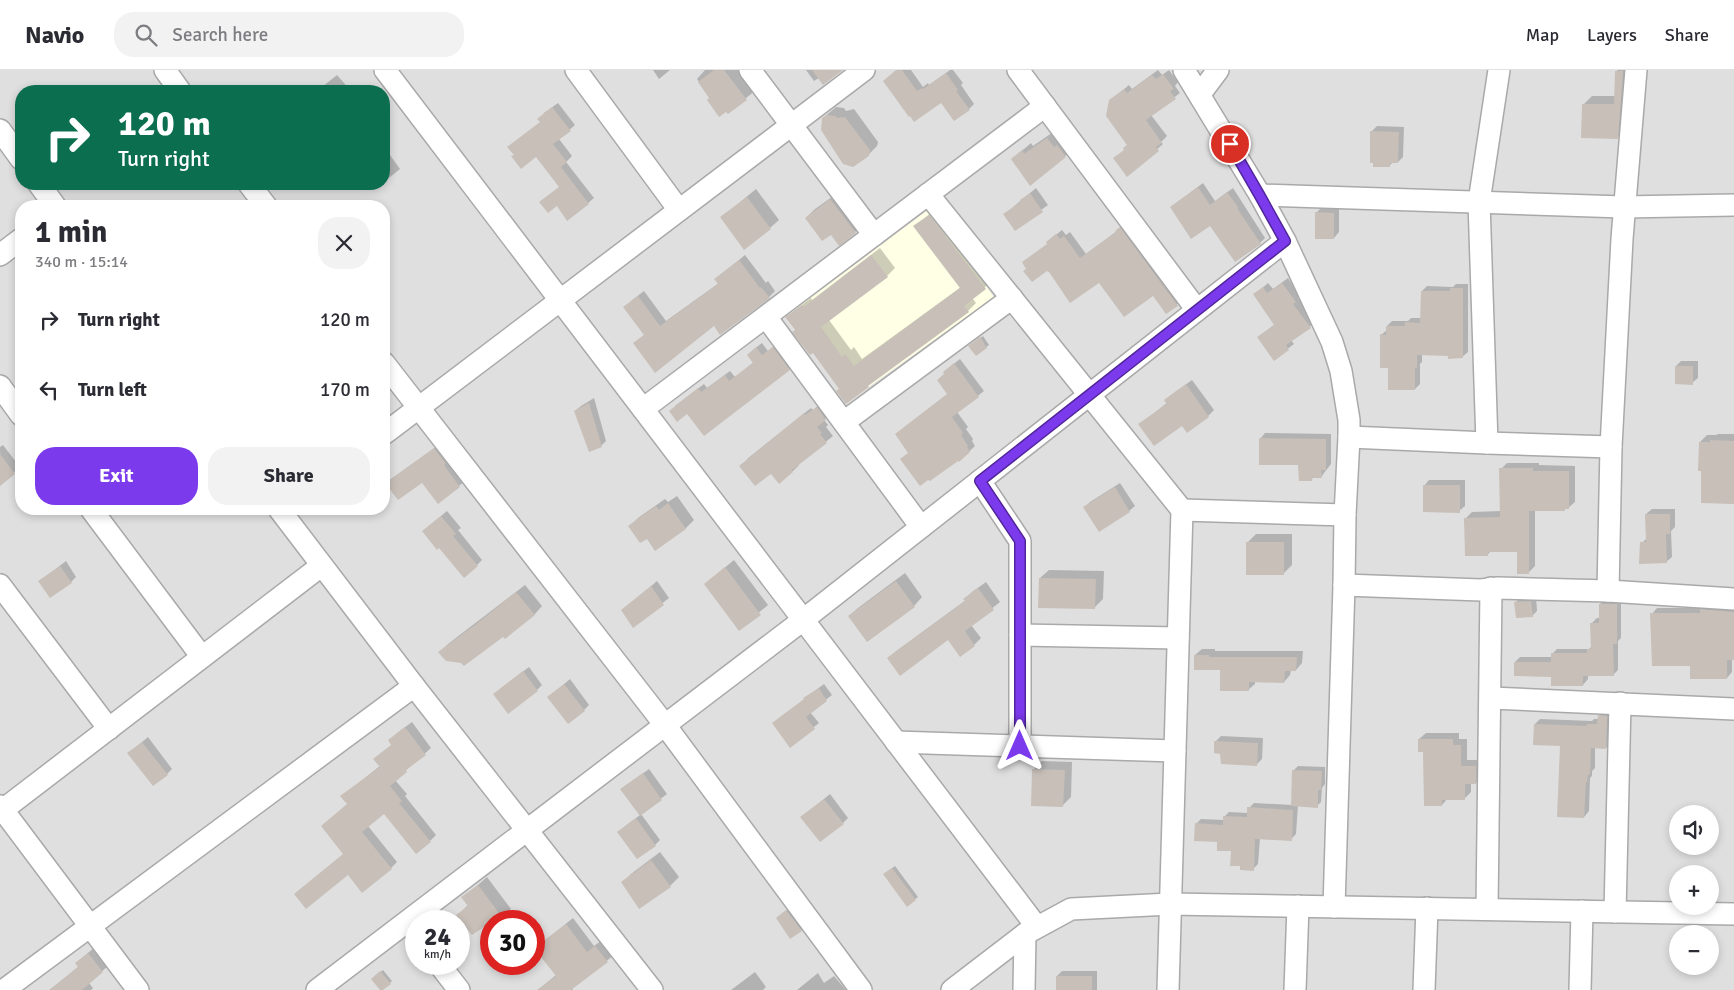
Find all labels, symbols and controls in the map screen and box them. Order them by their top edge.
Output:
search box [114,12,464,57]
text: Navio [25,20,84,50]
icon: search [132,21,160,49]
text: Search here [172,23,268,47]
text: Map [1526,24,1559,46]
text: Layers [1587,24,1637,46]
text: Share [1665,24,1709,46]
text: 120 m [118,102,211,145]
icon: right [35,105,100,170]
pin [1209,123,1251,165]
icon: arrive [1216,130,1244,158]
text: Turn right [118,145,210,172]
text: 1 min [35,214,107,251]
button: close [318,217,370,269]
text: 340 m · 15:14 [35,252,128,272]
icon: right [35,306,63,334]
text: Turn right [78,308,160,332]
text: 120 m [320,308,370,332]
icon: left [35,376,63,404]
text: Turn left [78,378,147,402]
text: 170 m [320,378,370,402]
button: Exit [35,447,198,505]
button: Share [208,447,370,505]
position arrow [993,719,1045,771]
map controls [1669,805,1719,975]
button: sound [1669,805,1719,855]
button: + [1669,865,1719,915]
speed limit sign: 30 [480,910,545,975]
text: 24 [424,921,451,952]
button: − [1669,925,1719,975]
text: km/h [424,947,451,962]

